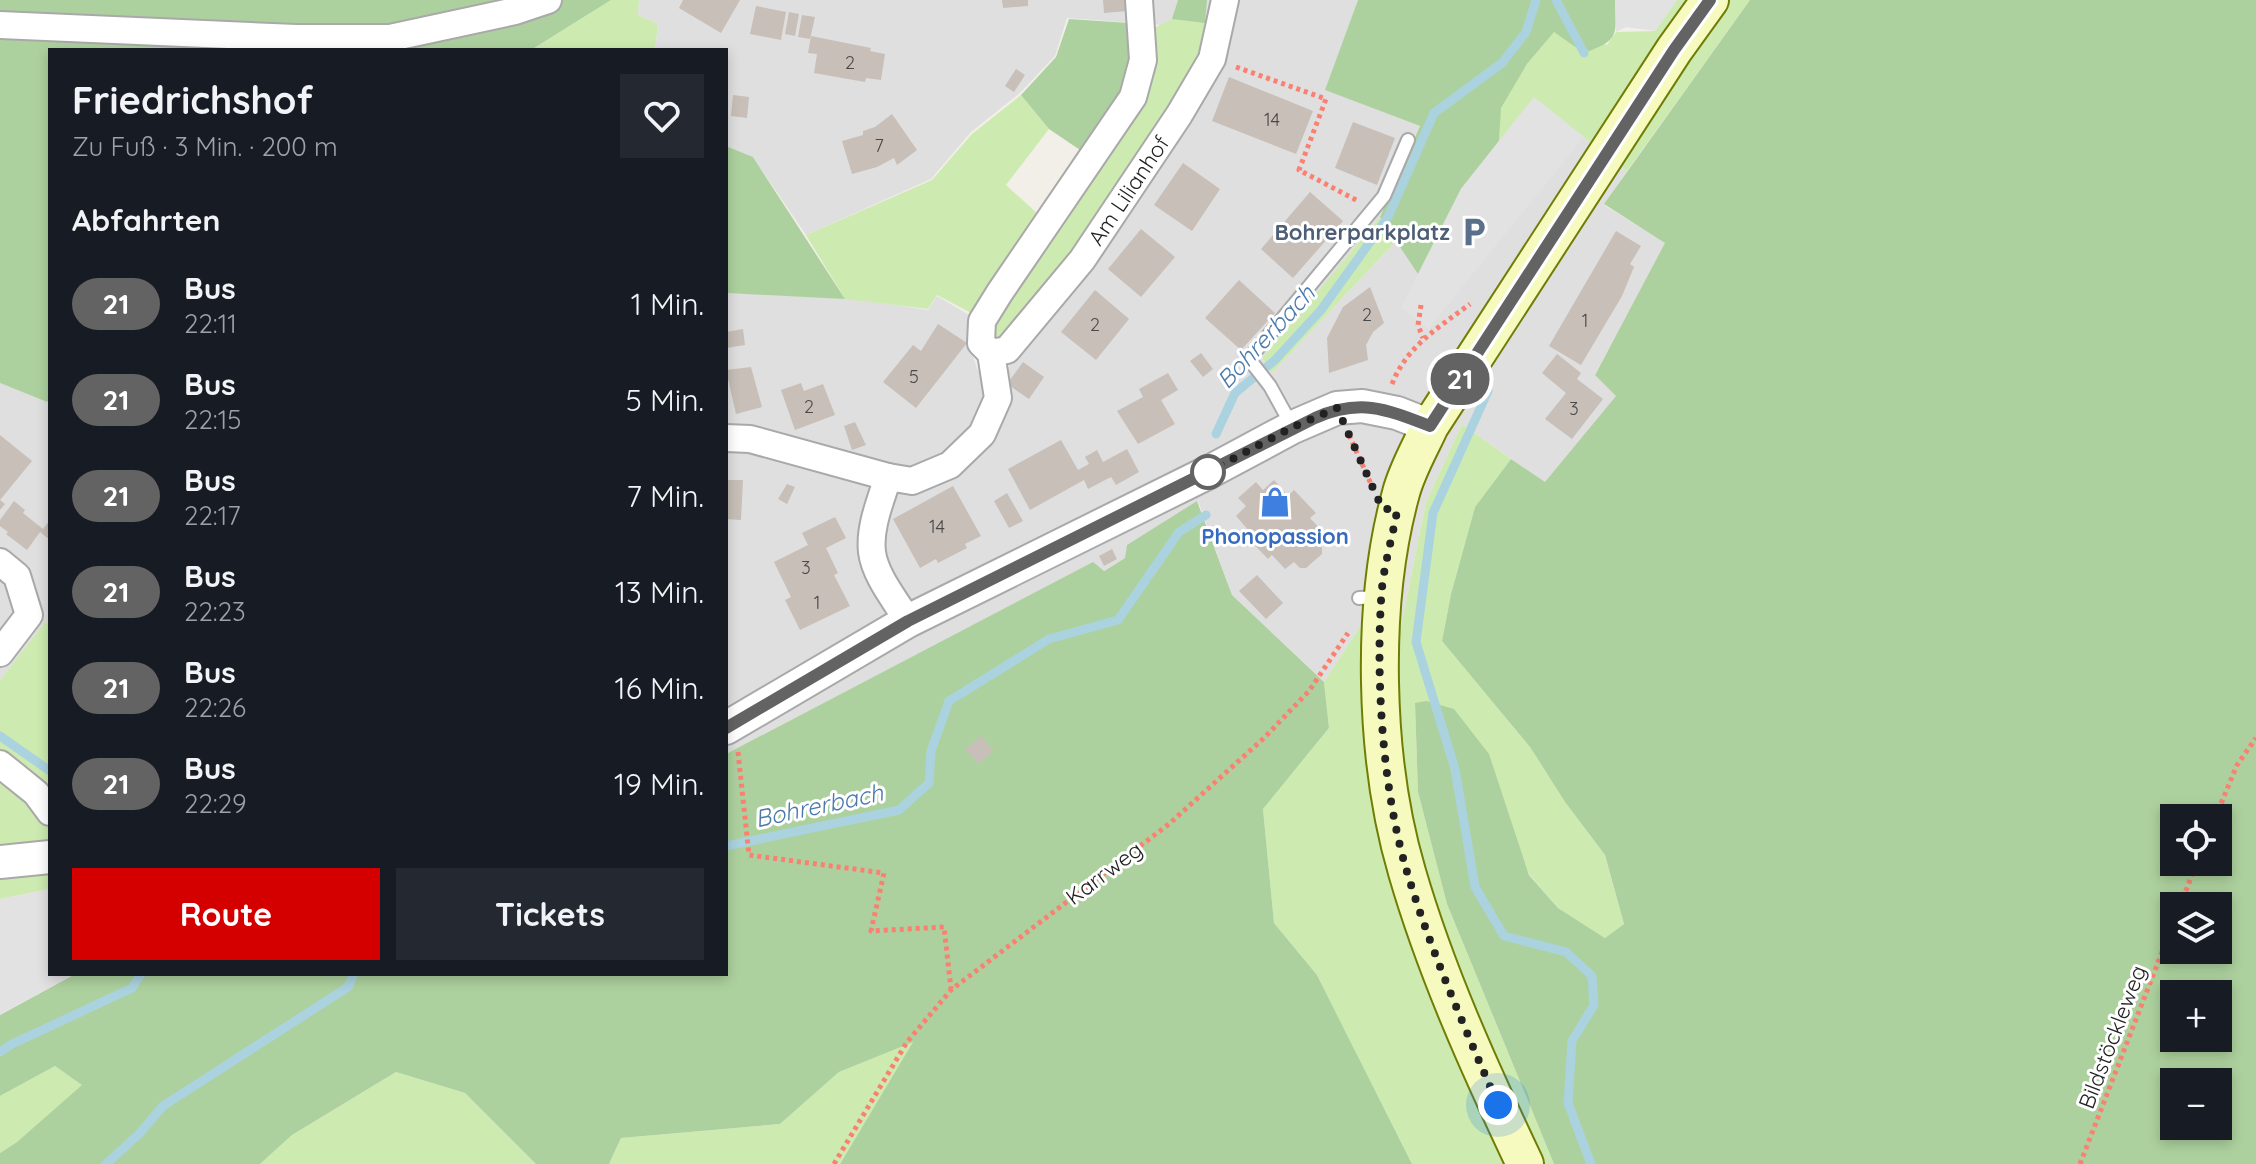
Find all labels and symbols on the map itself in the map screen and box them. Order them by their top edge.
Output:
house number: 2 [845,51,855,74]
house number: 14 [1264,108,1280,131]
street label: Am Lilianhof [1082,130,1175,251]
house number: 7 [874,134,884,157]
parking icon: Bohrerparkplatz [1457,215,1491,249]
place label: Bohrerparkplatz [1274,218,1450,246]
water label: Bohrerbach [1210,278,1321,394]
house number: 2 [1362,303,1372,326]
house number: 1 [1582,309,1588,332]
house number: 2 [1090,313,1100,336]
line badge: 21 [1424,353,1496,405]
house number: 5 [909,365,919,388]
house number: 2 [804,395,814,418]
house number: 3 [1569,397,1579,420]
unlabelled marker [1191,455,1225,489]
shop icon: Phonopassion [1258,485,1292,519]
house number: 14 [929,515,945,538]
place label: Phonopassion [1201,522,1349,550]
house number: 3 [801,556,811,579]
house number: 1 [814,591,820,614]
water label: Bohrerbach [752,777,886,833]
street label: Karrweg [1060,835,1148,911]
street label: Bildstöckleweg [2072,961,2152,1113]
your location [1478,1085,1518,1125]

